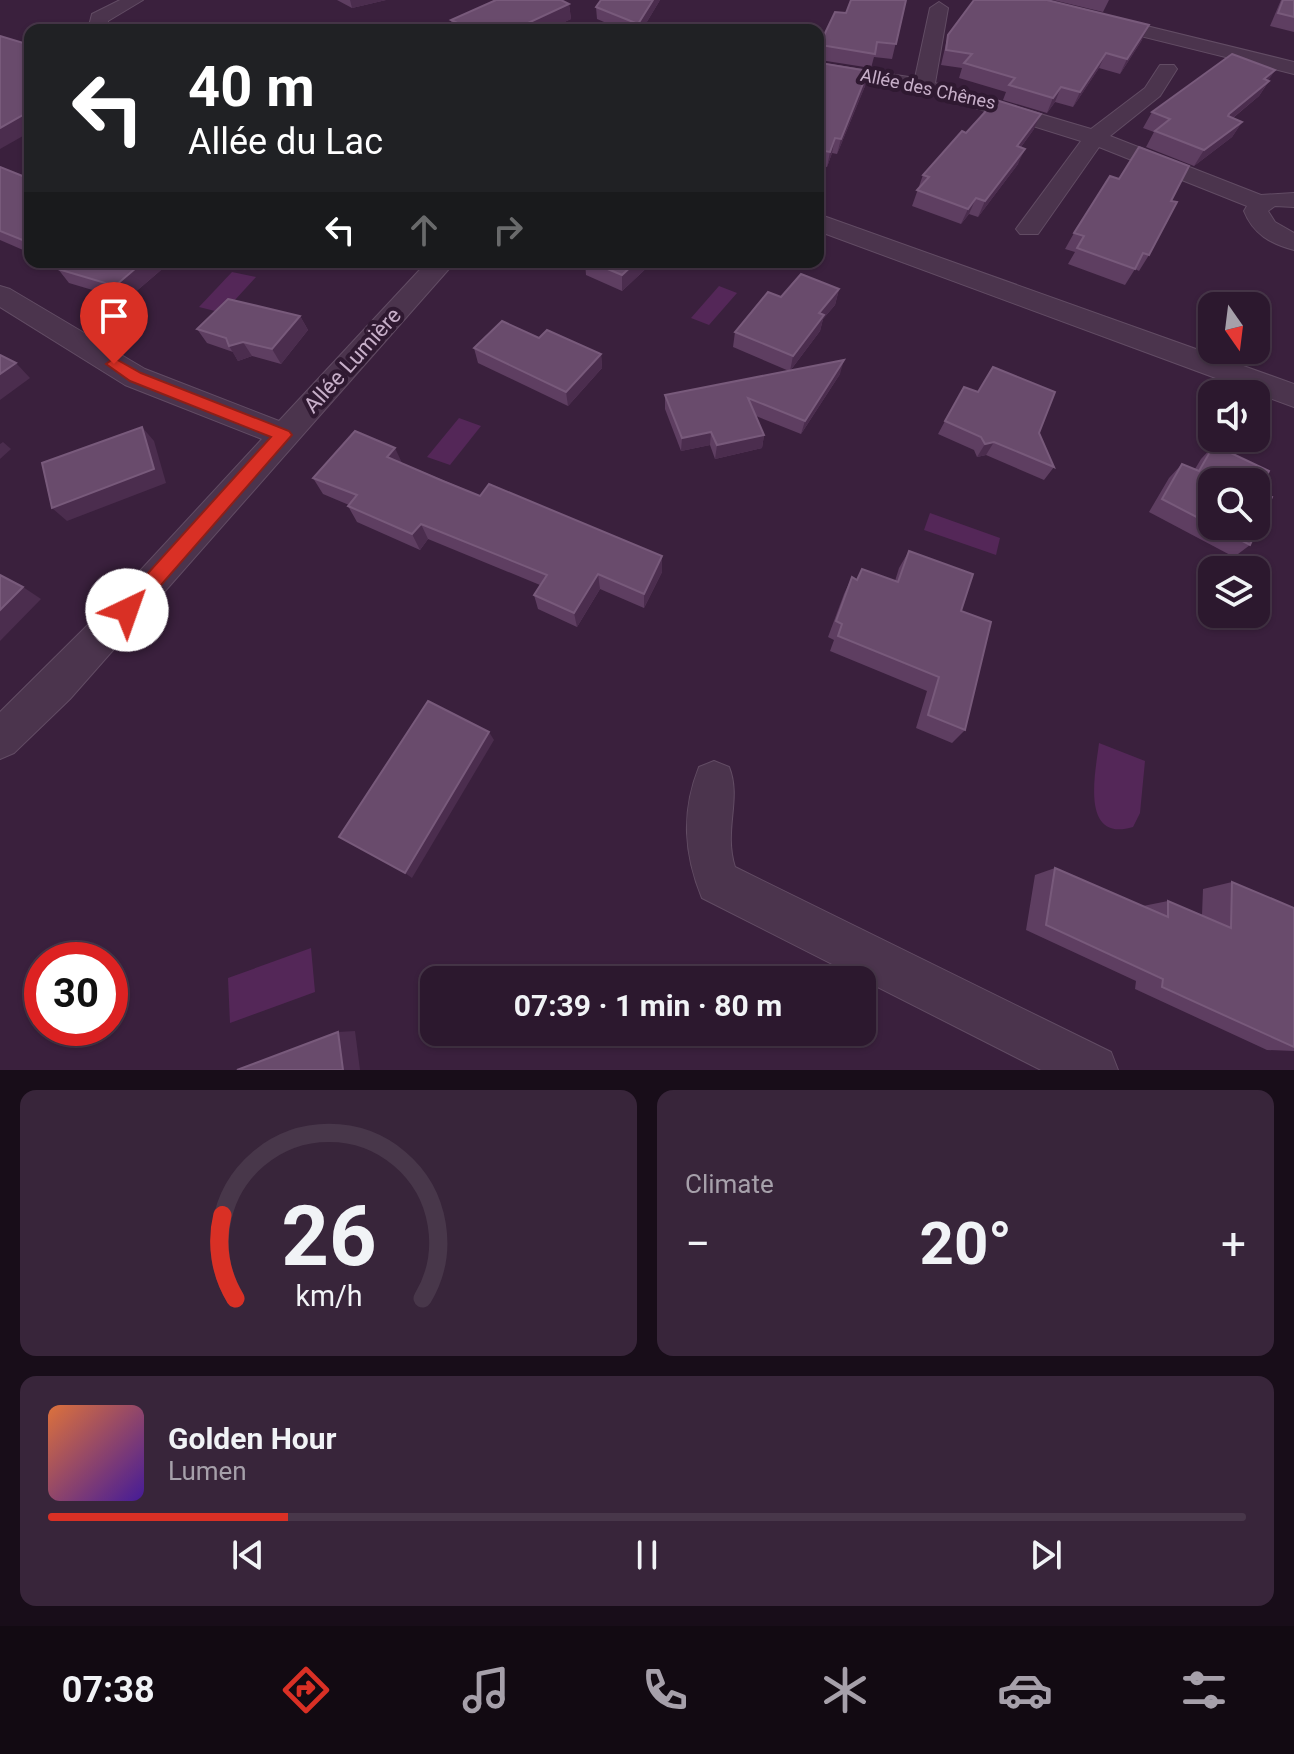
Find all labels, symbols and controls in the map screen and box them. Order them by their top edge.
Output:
text: 40 m [188,54,315,120]
icon: left [56,56,160,160]
street label: Allée des Chênes [859,64,998,113]
text: Allée du Lac [188,121,383,163]
icon: left [318,208,362,252]
icon: ahead [402,208,446,252]
icon: right [486,208,530,252]
pin [80,282,148,364]
north arrow [1198,292,1270,364]
map controls [1198,292,1270,628]
icon: arrive [92,294,136,338]
street label: Allée Lumière [299,303,406,418]
button: sound [1198,380,1270,452]
button: search [1198,468,1270,540]
button: layers [1198,556,1270,628]
position arrow [85,568,169,652]
speed limit sign: 30 [24,942,128,1046]
text: 07:39 · 1 min · 80 m [514,988,782,1023]
text: Climate [685,1169,774,1199]
text: 26 [281,1188,376,1285]
text: 20° [919,1208,1012,1279]
text: − [685,1218,710,1270]
text: + [1221,1218,1246,1270]
text: km/h [295,1279,362,1313]
text: Golden Hour [168,1421,337,1456]
text: Lumen [168,1456,247,1486]
icon: previous [226,1533,270,1577]
icon: pause [625,1533,669,1577]
icon: next [1024,1533,1068,1577]
icon: directions [278,1662,334,1718]
icon: music [458,1662,514,1718]
icon: phone [637,1662,693,1718]
icon: climate [817,1662,873,1718]
icon: car [997,1662,1053,1718]
icon: filters [1176,1662,1232,1718]
text: 07:38 [62,1669,155,1711]

